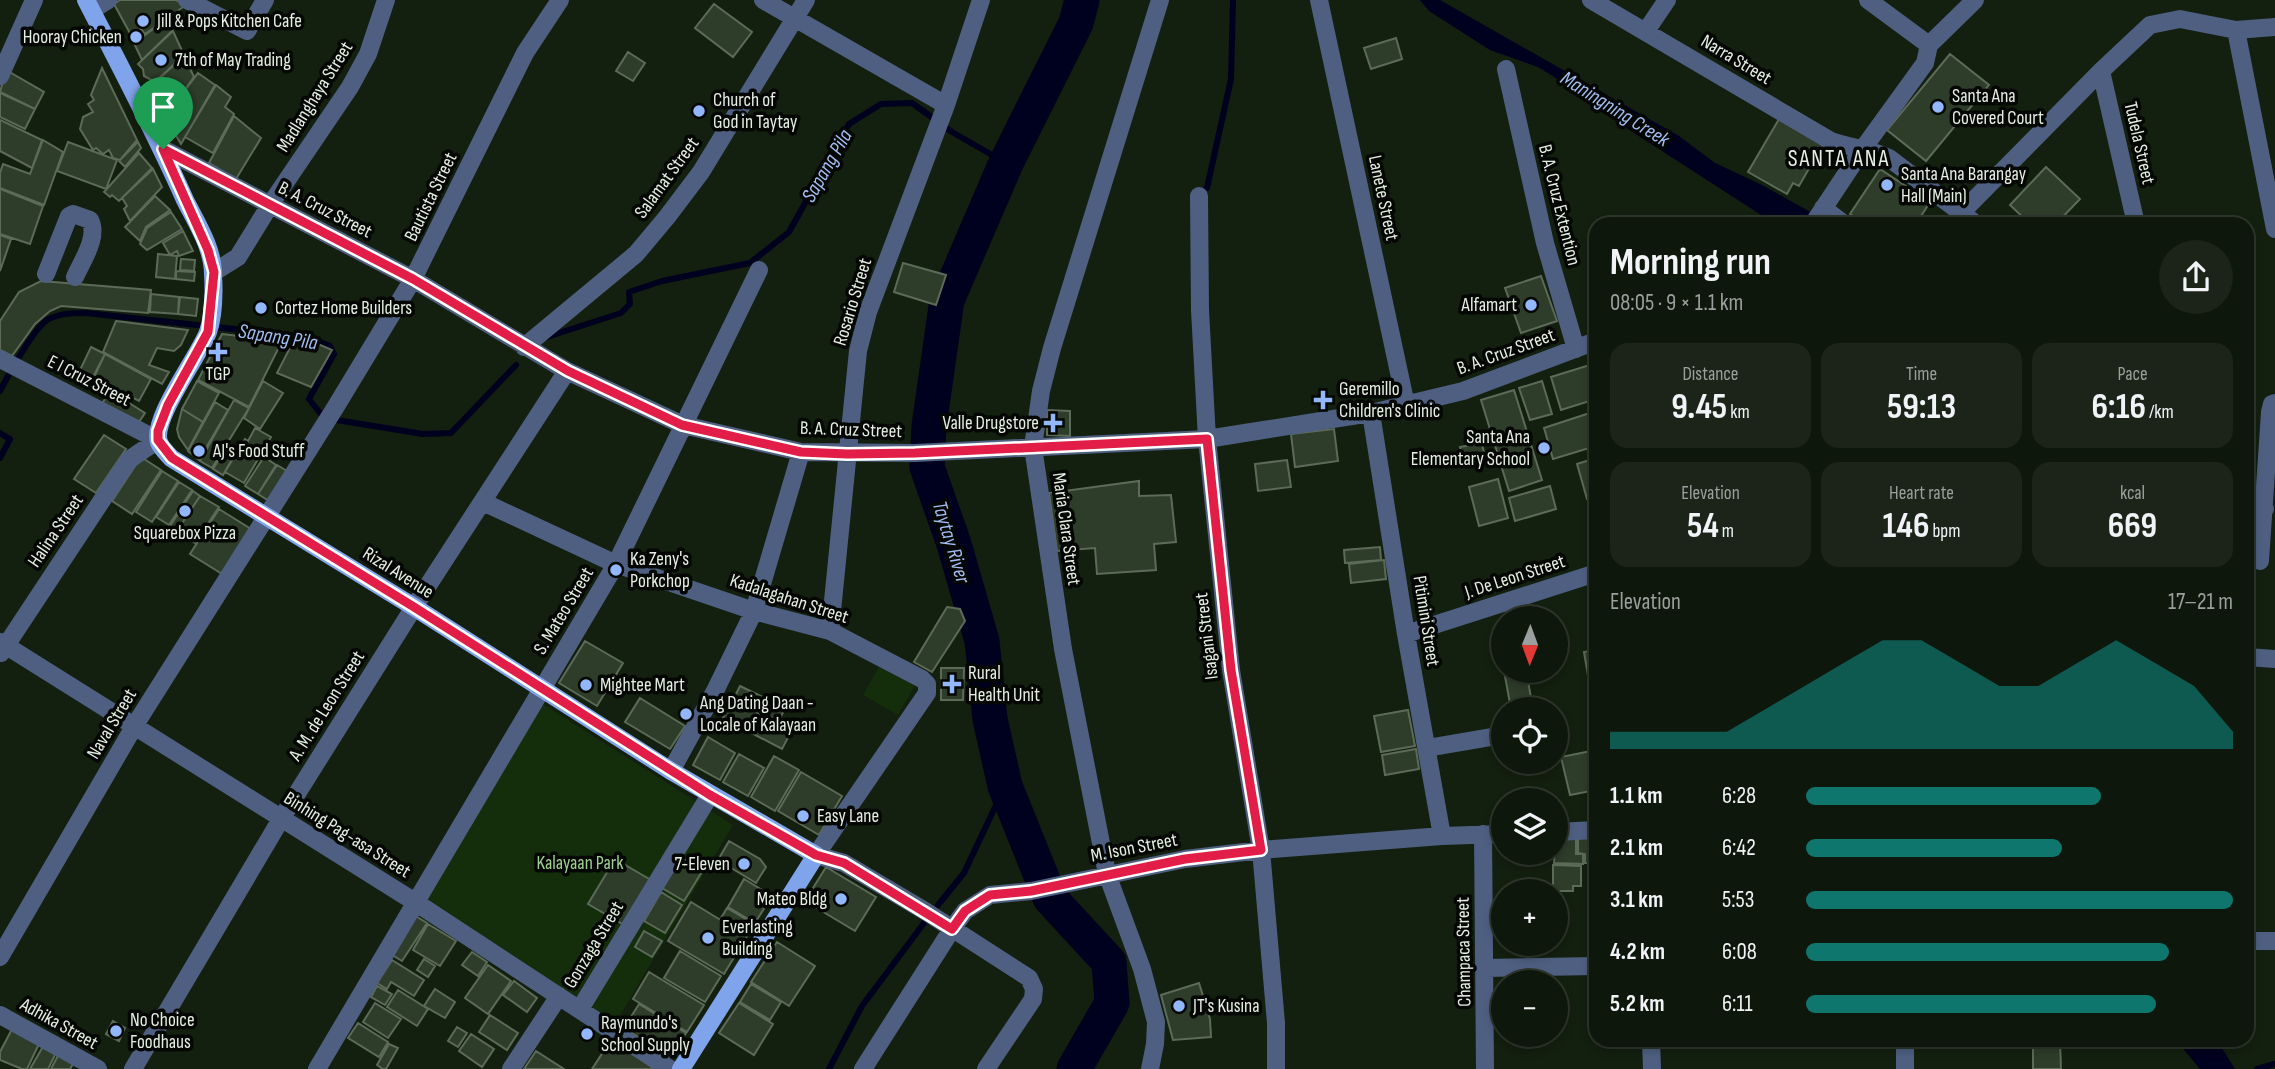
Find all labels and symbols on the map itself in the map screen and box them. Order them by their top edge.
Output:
place label: Jill & Pops Kitchen Cafe [156,10,302,33]
marker: Jill & Pops Kitchen Cafe [135,13,151,29]
place label: Hooray Chicken [23,26,122,49]
marker: Hooray Chicken [128,29,144,45]
street label: Narra Street [1697,30,1776,90]
street label: Madlanghaya Street [272,37,358,156]
place label: 7th of May Trading [175,49,291,72]
marker: 7th of May Trading [153,52,169,68]
water label: Maningning Creek [1556,66,1675,153]
pin [133,77,193,149]
place label: Santa Ana Covered Court [1952,85,2044,130]
place label: Church of God in Taytay [713,89,798,134]
marker: Santa Ana Covered Court [1930,99,1946,115]
street label: Tudela Street [2118,100,2160,187]
marker: Church of God in Taytay [691,103,707,119]
water label: Sapang Pila [796,125,858,207]
street label: Salamat Street [630,133,704,223]
street label: B. A. Cruz Extention [1533,142,1585,268]
district label: SANTA ANA [1788,145,1890,173]
street label: Bautista Street [400,149,462,245]
street label: Lanete Street [1363,153,1403,243]
place label: Santa Ana Barangay Hall (Main) [1901,163,2027,208]
street label: B. A. Cruz Street [274,177,376,244]
marker: Santa Ana Barangay Hall (Main) [1879,177,1895,193]
street label: Rosario Street [829,255,877,349]
place label: Alfamart [1461,294,1517,317]
place label: Cortez Home Builders [275,297,412,320]
marker: Alfamart [1523,297,1539,313]
marker: Cortez Home Builders [253,300,269,316]
water label: Sapang Pila [237,318,320,356]
street label: B. A. Cruz Street [1454,324,1558,380]
marker: TGP [210,344,226,360]
street label: E I Cruz Street [44,350,135,412]
place label: TGP [206,363,230,386]
place label: Geremillo Children's Clinic [1339,378,1440,423]
marker: Geremillo Children's Clinic [1313,390,1333,410]
place label: Valle Drugstore [943,412,1039,435]
marker: Valle Drugstore [1045,415,1061,431]
street label: B. A. Cruz Street [800,417,903,443]
place label: Santa Ana Elementary School [1411,426,1530,471]
place label: AJ's Food Stuff [212,440,305,463]
marker: Santa Ana Elementary School [1536,440,1552,456]
marker: AJ's Food Stuff [191,443,207,459]
street label: Maria Clara Street [1047,471,1085,587]
street label: Halina Street [23,490,89,572]
water label: Taytay River [927,498,976,587]
marker: Squarebox Pizza [177,503,193,519]
place label: Squarebox Pizza [134,522,236,545]
street label: Rizal Avenue [358,542,438,604]
place label: Ka Zeny's Porkchop [630,548,690,593]
street label: J. De Leon Street [1461,550,1568,604]
marker: Ka Zeny's Porkchop [608,562,624,578]
street label: S. Mateo Street [529,563,599,659]
street label: Kadalagahan Street [727,569,851,629]
street label: Pitimini Street [1407,574,1445,668]
street label: Isagani Street [1190,591,1224,681]
north arrow [1491,606,1568,682]
street label: A. M. de Leon Street [284,647,370,766]
place label: Rural Health Unit [968,662,1040,707]
place label: Mightee Mart [600,674,685,697]
marker: Rural Health Unit [942,674,962,694]
marker: Mightee Mart [578,677,594,693]
street label: Naval Street [82,685,142,763]
place label: Ang Dating Daan - Locale of Kalayaan [699,692,816,737]
marker: Ang Dating Daan - Locale of Kalayaan [678,706,694,722]
street label: Binhing Pag-asa Street [279,787,415,883]
place label: Easy Lane [817,805,879,828]
marker: Easy Lane [795,808,811,824]
street label: M. Ison Street [1089,828,1179,868]
park label: Kalayaan Park [536,852,624,875]
place label: 7-Eleven [675,853,730,876]
marker: 7-Eleven [736,856,752,872]
place label: Mateo Bldg [757,888,827,911]
marker: Mateo Bldg [833,891,849,907]
street label: Gonzaga Street [559,897,629,993]
street label: Champaca Street [1452,897,1476,1007]
place label: Everlasting Building [722,916,793,961]
marker: Everlasting Building [700,930,716,946]
street label: Adhika Street [15,993,102,1055]
place label: JT's Kusina [1192,995,1260,1018]
marker: JT's Kusina [1171,998,1187,1014]
place label: No Choice Foodhaus [130,1009,195,1054]
place label: Raymundo's School Supply [601,1012,691,1057]
marker: No Choice Foodhaus [108,1023,124,1039]
marker: Raymundo's School Supply [579,1026,595,1042]

